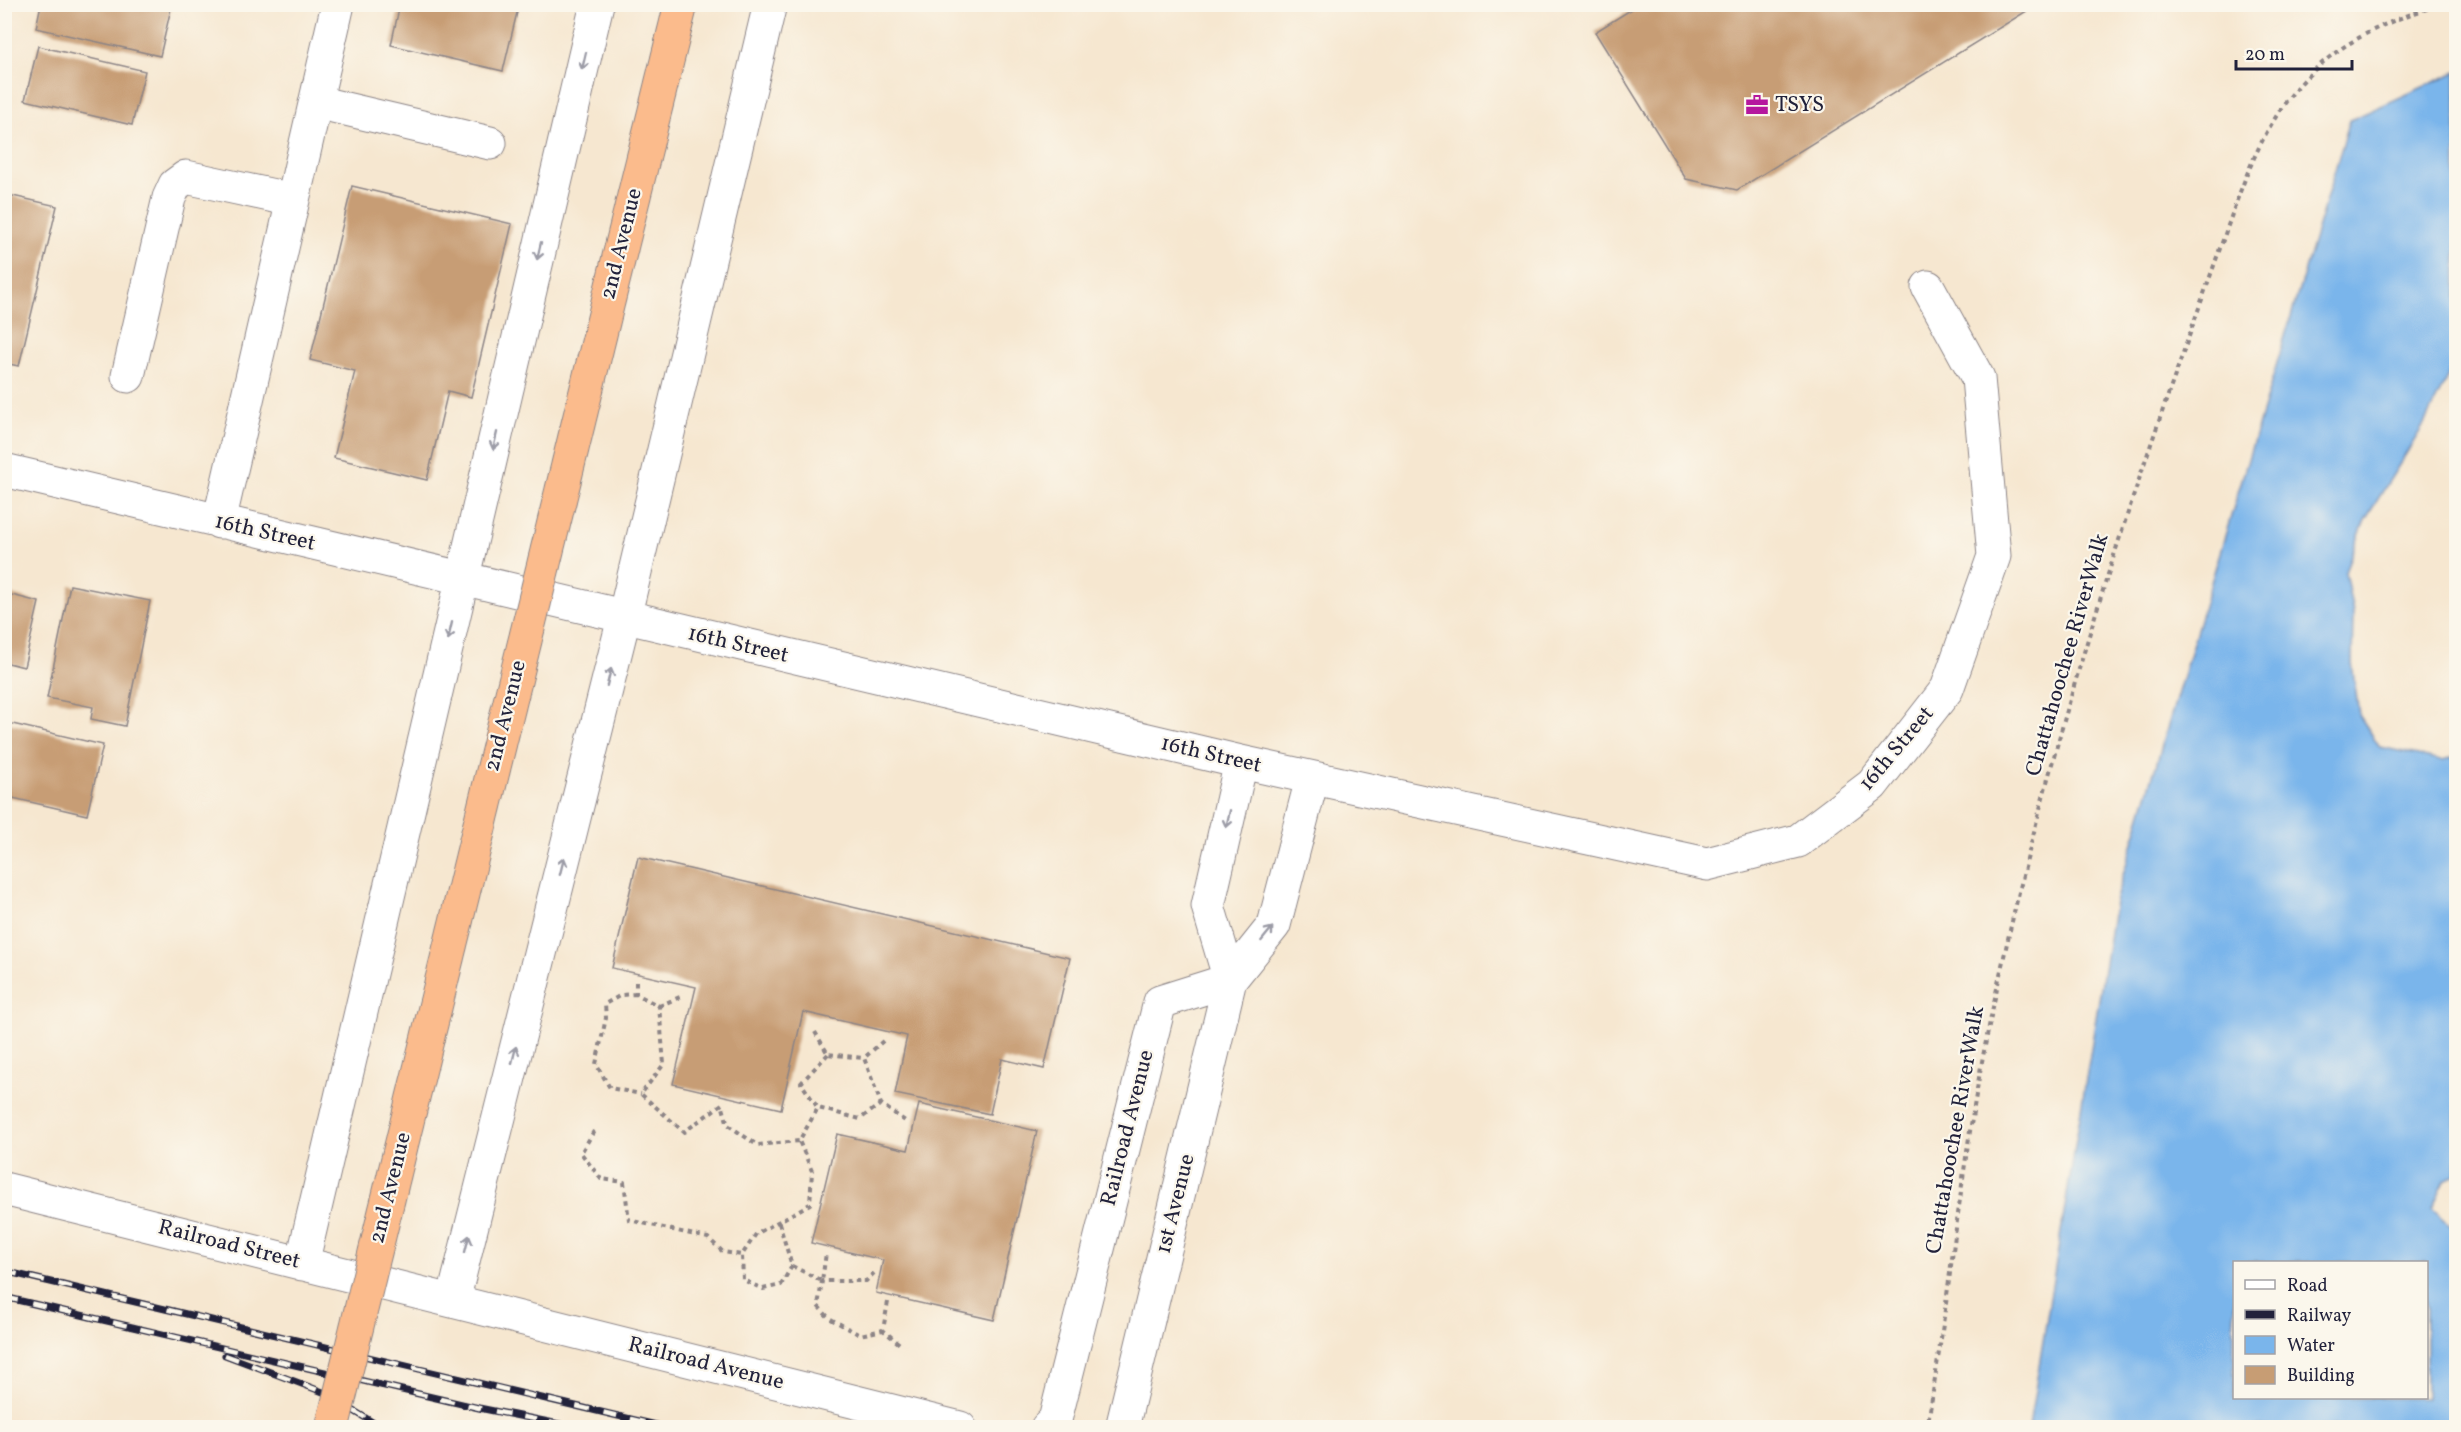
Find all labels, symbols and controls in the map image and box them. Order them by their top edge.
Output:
scale bar [2236,33,2352,71]
text: 20 m [2245,43,2285,68]
one-way arrow [577,52,589,71]
place label: TSYS [1775,90,1824,121]
office icon: TSYS [1744,92,1770,118]
street label: 2nd Avenue [593,185,651,303]
one-way arrow [533,242,545,261]
one-way arrow [488,431,500,450]
street label: 16th Street [212,506,319,560]
street label: Chattahoochee RiverWalk [2018,530,2118,780]
street label: 16th Street [685,618,792,672]
one-way arrow [444,621,456,640]
street label: 2nd Avenue [477,657,535,775]
one-way arrow [604,668,615,687]
street label: 16th Street [1852,700,1942,798]
street label: 16th Street [1158,728,1265,782]
one-way arrow [1221,809,1233,828]
one-way arrow [556,857,568,876]
one-way arrow [1260,927,1273,943]
street label: Chattahoochee RiverWalk [1919,1004,1993,1256]
one-way arrow [509,1046,521,1065]
street label: Railroad Avenue [1094,1047,1162,1209]
street label: 2nd Avenue [362,1129,420,1247]
street label: 1st Avenue [1149,1151,1203,1257]
street label: Railroad Street [155,1212,304,1278]
one-way arrow [461,1235,473,1254]
legend [2233,1261,2428,1399]
text: Road [2287,1274,2328,1299]
text: Railway [2287,1304,2351,1329]
street label: Railroad Avenue [625,1330,787,1398]
text: Water [2287,1334,2335,1359]
text: Building [2287,1364,2355,1389]

